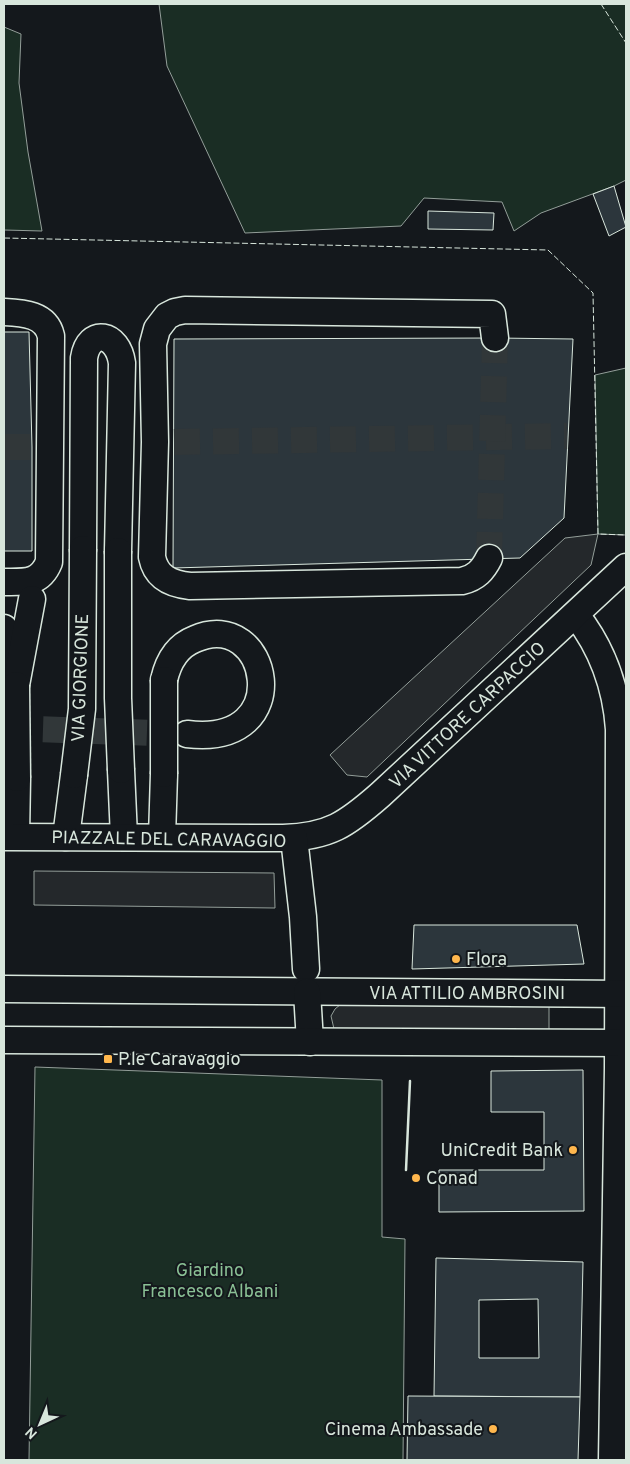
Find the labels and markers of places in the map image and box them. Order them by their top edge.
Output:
place label: Flora [466,949,507,972]
marker: Flora [450,953,462,965]
place label: P.le Caravaggio [118,1049,241,1072]
marker: P.le Caravaggio [102,1053,114,1065]
place label: UniCredit Bank [441,1140,563,1163]
marker: UniCredit Bank [567,1144,579,1156]
place label: Conad [426,1168,478,1191]
marker: Conad [410,1172,422,1184]
place label: Cinema Ambassade [325,1419,483,1442]
marker: Cinema Ambassade [487,1423,499,1435]

